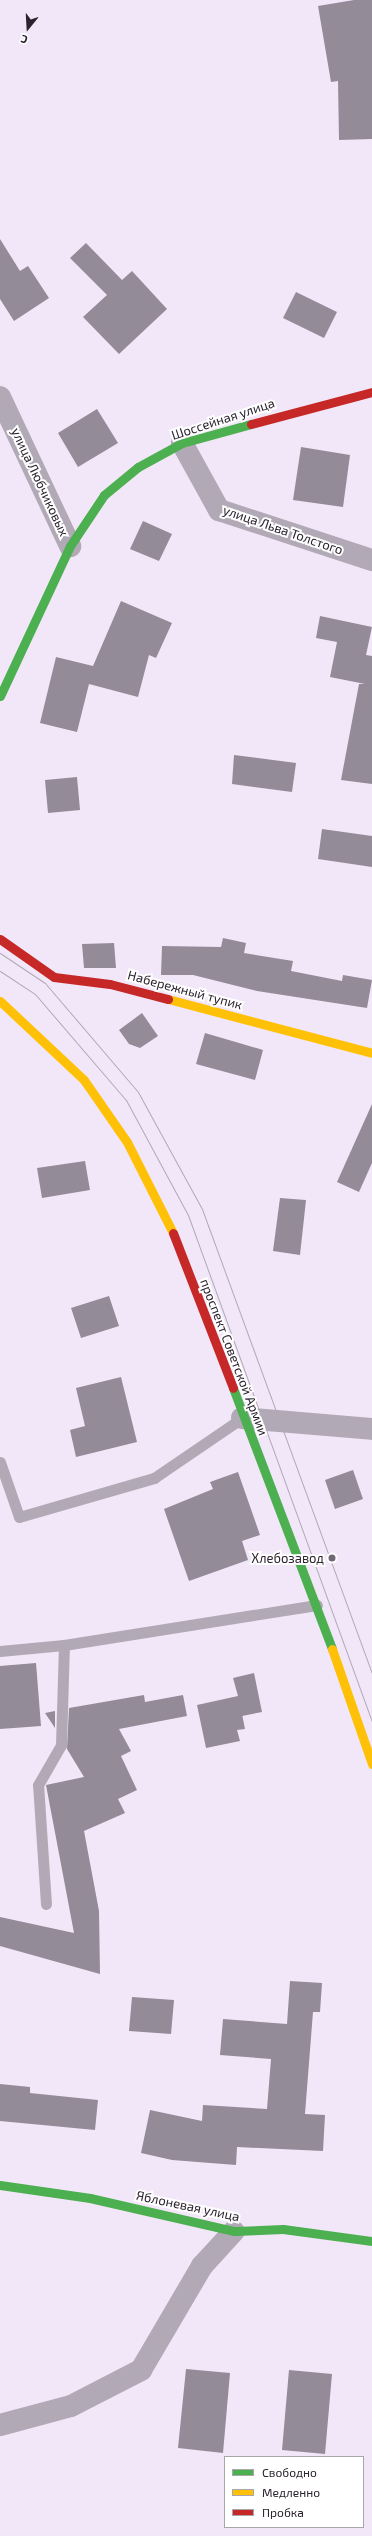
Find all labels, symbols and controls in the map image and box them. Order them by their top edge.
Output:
north arrow [8,8,48,48]
text: С [19,33,29,47]
street label: Шоссейная улица [169,395,277,443]
street label: улица Любчиковых [8,425,72,539]
street label: улица Льва Толстого [221,502,345,558]
street label: Набережный тупик [126,967,244,1013]
street label: проспект Советской Армии [197,1277,271,1437]
place label: Хлебозавод [251,1550,324,1566]
marker: Хлебозавод [327,1553,337,1563]
street label: Яблоневая улица [135,2187,241,2225]
legend [224,2456,364,2528]
text: Свободно [262,2465,317,2479]
text: Медленно [262,2485,320,2499]
text: Пробка [262,2505,304,2519]

